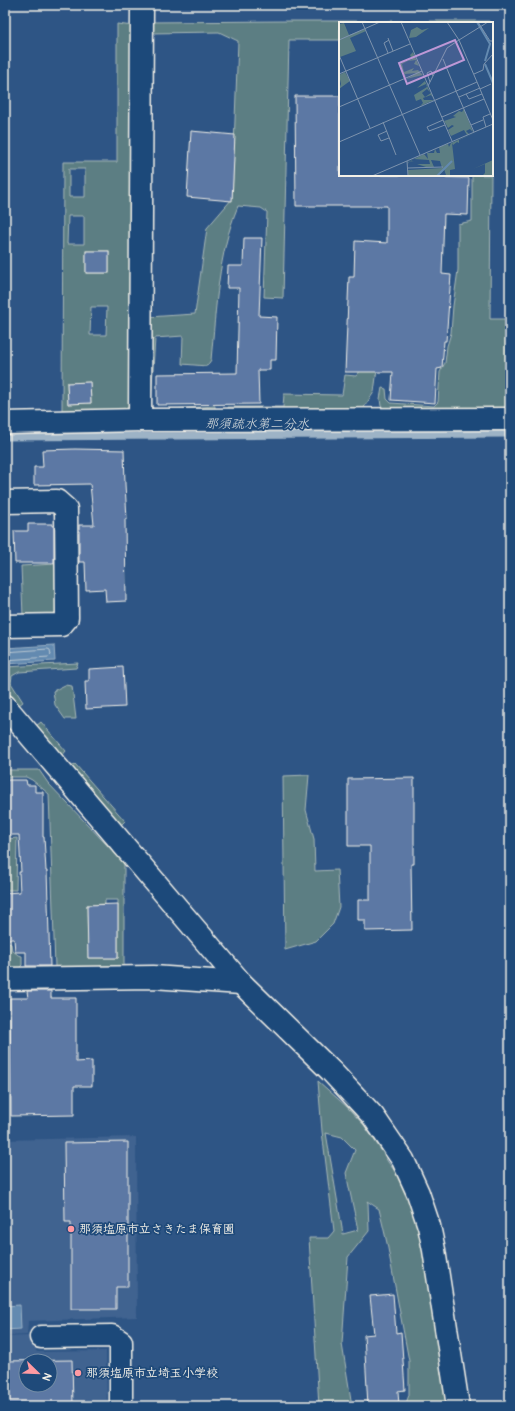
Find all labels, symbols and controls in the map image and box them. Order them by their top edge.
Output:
inset map [339,22,493,176]
water label: 那須疏水第二分水 [205,416,309,432]
place label: 那須塩原市立さきたま保育園 [79,1222,235,1237]
marker: 那須塩原市立さきたま保育園 [66,1224,76,1234]
north arrow [18,1353,58,1393]
place label: 那須塩原市立埼玉小学校 [86,1366,218,1381]
marker: 那須塩原市立埼玉小学校 [73,1368,83,1378]
text: N [39,1371,54,1383]

